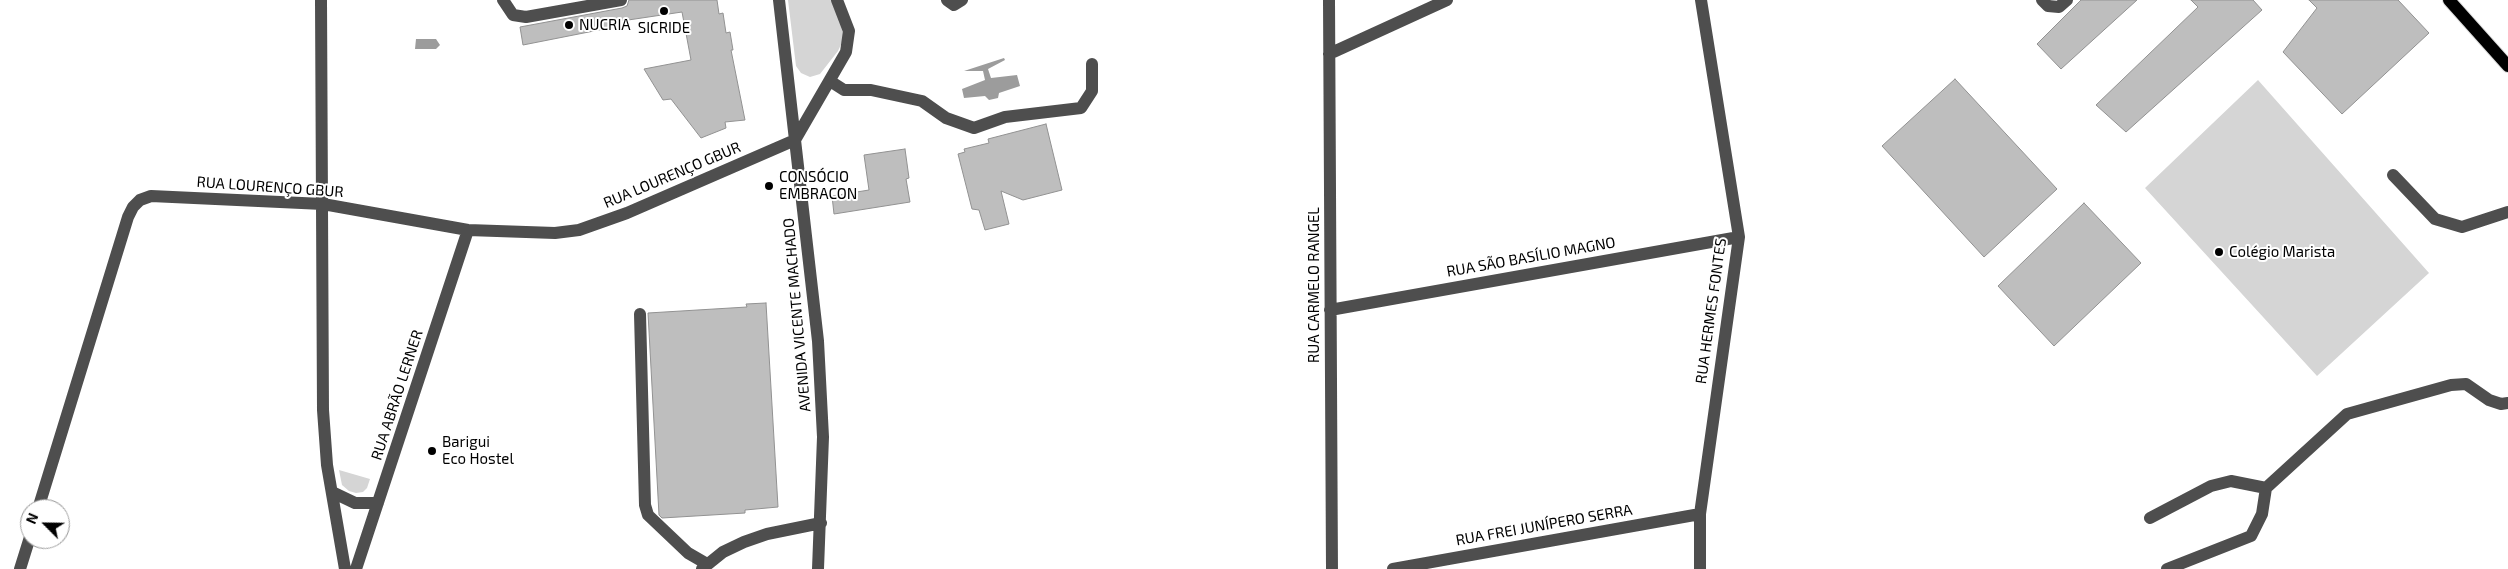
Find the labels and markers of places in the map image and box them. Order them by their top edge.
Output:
marker: SICRIDE [658,5,670,17]
place label: NUCRIA [579,16,631,34]
marker: NUCRIA [563,19,575,31]
place label: SICRIDE [638,19,690,37]
place label: CONSÓCIO EMBRACON [779,168,857,203]
marker: CONSÓCIO EMBRACON [763,180,775,192]
place label: Colégio Marista [2229,243,2335,261]
marker: Colégio Marista [2213,246,2225,258]
place label: Barigui Eco Hostel [442,433,514,468]
marker: Barigui Eco Hostel [426,445,438,457]

